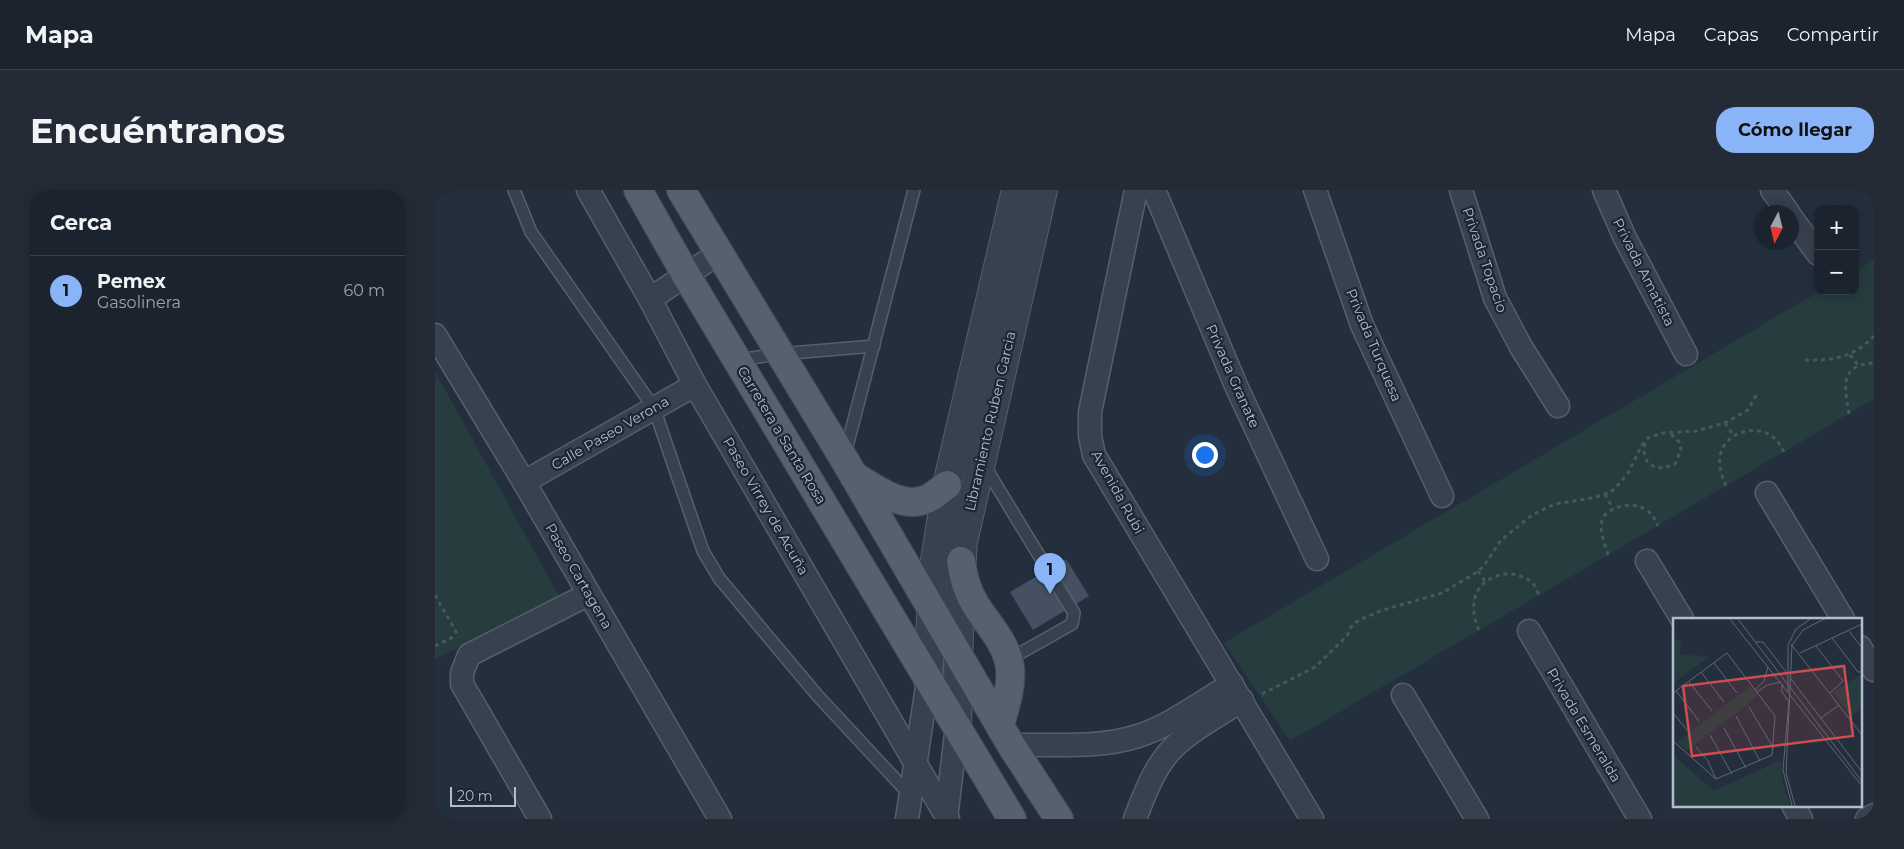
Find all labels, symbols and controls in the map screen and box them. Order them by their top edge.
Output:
text: Mapa [25,20,94,49]
text: Mapa [1625,24,1676,46]
text: Capas [1704,24,1759,46]
text: Compartir [1787,24,1879,46]
button: Cómo llegar [1716,107,1874,153]
text: Encuéntranos [30,109,285,152]
street label: Privada Topacio [1459,205,1511,315]
north arrow [1754,205,1799,250]
map controls [1814,205,1859,295]
button: + [1814,205,1859,250]
text: Cerca [50,210,112,235]
street label: Privada Amatista [1609,215,1679,329]
button: − [1814,250,1859,295]
text: Pemex [97,270,166,293]
text: 1 [63,281,69,300]
text: 60 m [343,281,385,300]
street label: Privada Turquesa [1342,286,1406,404]
text: Gasolinera [97,293,181,312]
street label: Privada Granate [1202,321,1264,431]
street label: Libramiento Ruben Garcia [961,329,1019,513]
street label: Carretera a Santa Rosa [734,363,830,507]
street label: Calle Paseo Verona [548,392,672,474]
street label: Paseo Virrey de Acuña [719,434,813,578]
your location [1192,442,1218,468]
street label: Avenida Rubi [1088,447,1148,537]
street label: Paseo Cartagena [541,520,617,632]
pin: 1 [1034,553,1066,594]
inset map [1673,618,1861,806]
street label: Privada Esmeralda [1543,665,1625,785]
scale bar [450,784,516,807]
text: 20 m [457,787,493,805]

